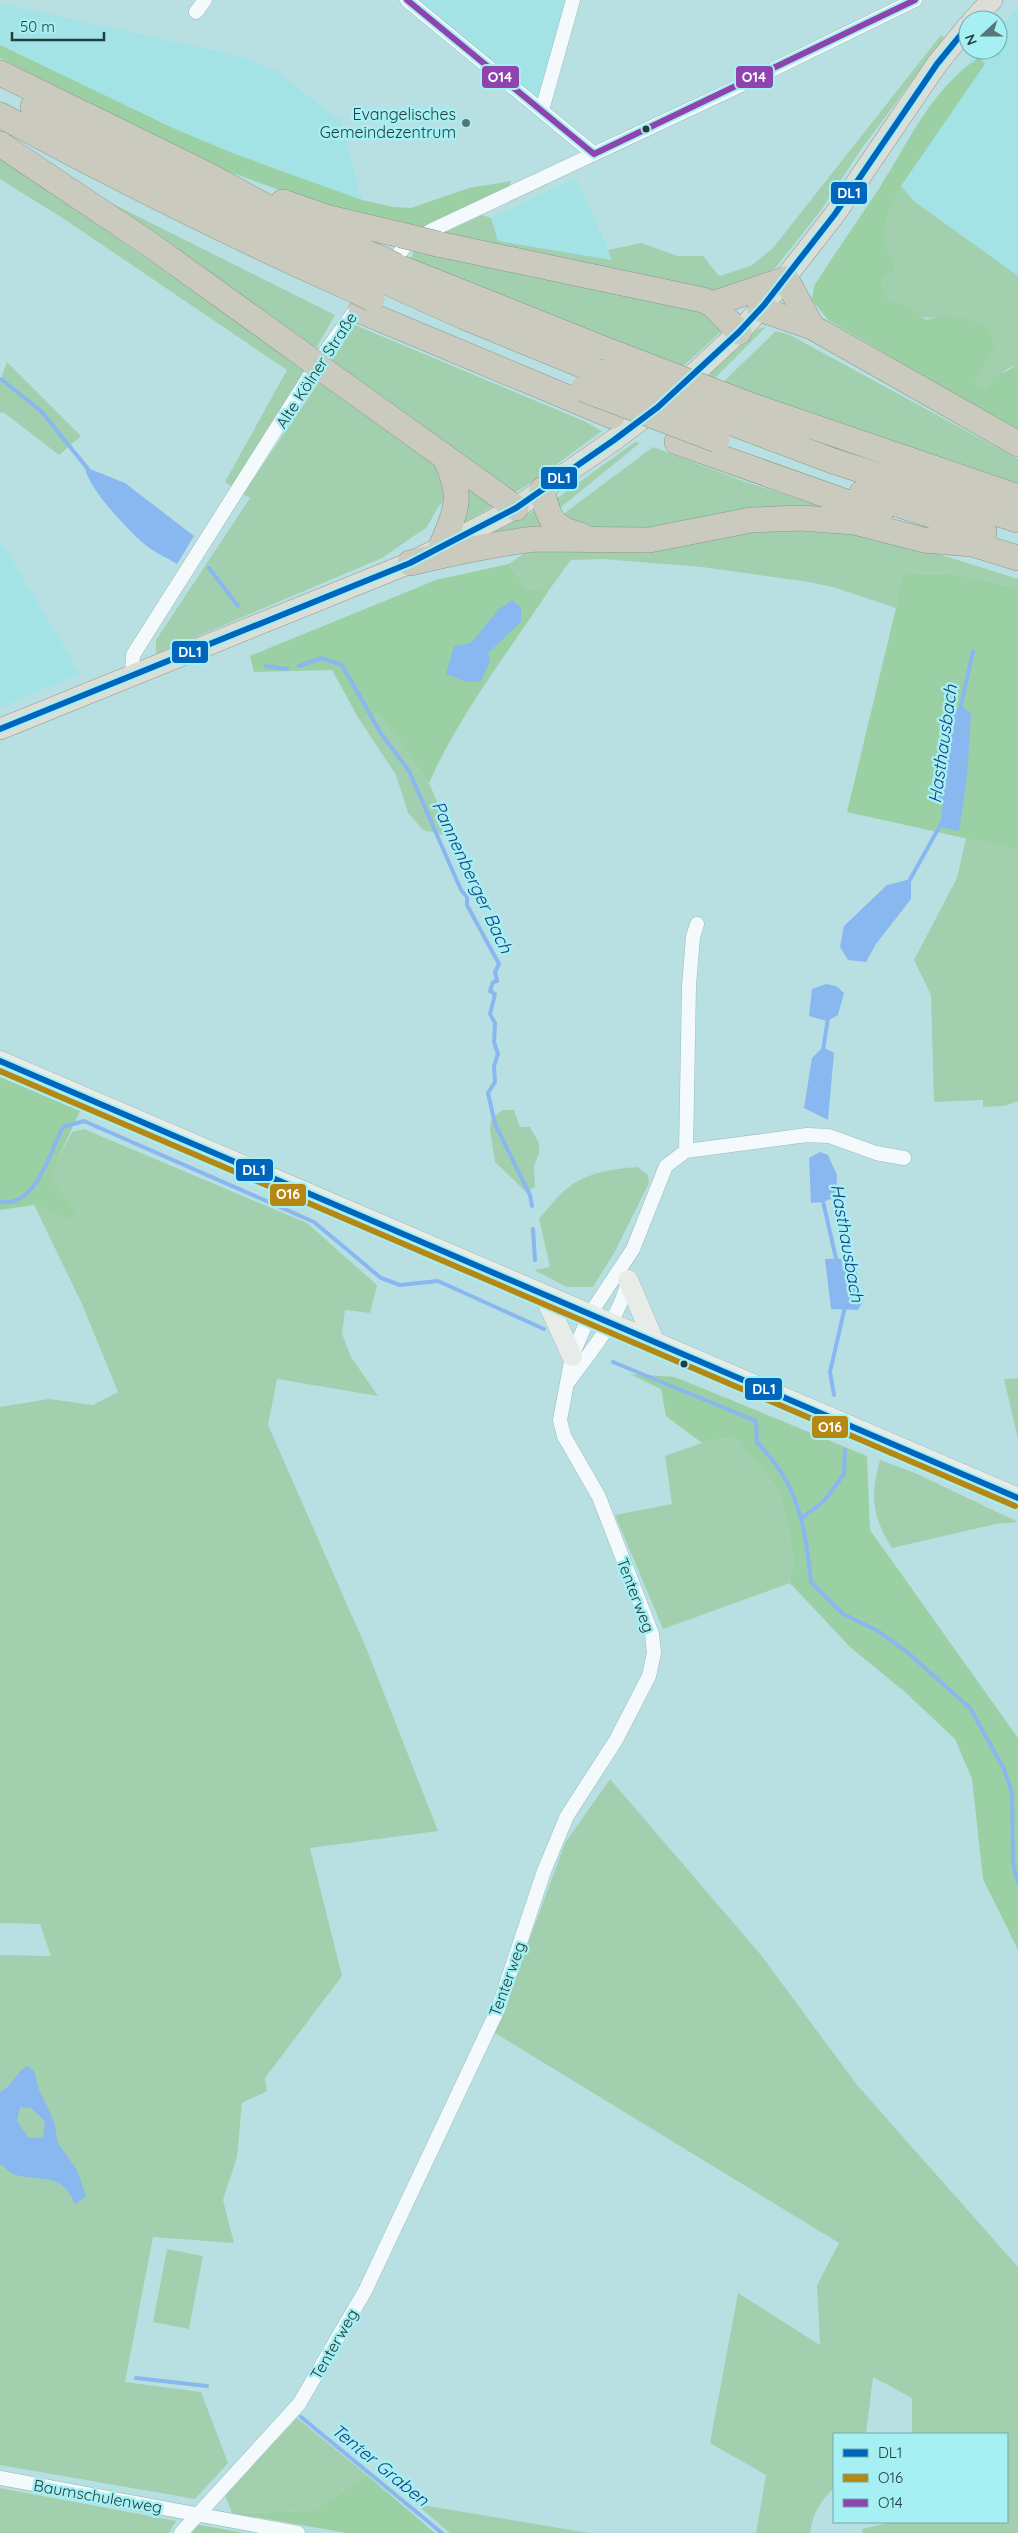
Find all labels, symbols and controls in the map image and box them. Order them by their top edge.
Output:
scale bar [12,10,105,42]
north arrow [958,10,1008,60]
text: 50 m [20,17,55,36]
text: N [961,32,981,48]
line badge: O14 [481,65,520,89]
line badge: O14 [735,65,774,89]
text: O14 [488,68,512,86]
text: O14 [742,68,766,86]
place label: Evangelisches Gemeindezentrum [320,104,456,142]
marker: Evangelisches Gemeindezentrum [460,117,472,129]
unlabelled marker [641,124,651,134]
line badge: DL1 [830,181,868,205]
text: DL1 [837,184,861,202]
street label: Alte Kölner Straße [271,308,361,432]
line badge: DL1 [540,466,578,490]
text: DL1 [547,469,571,487]
line badge: DL1 [171,640,209,664]
text: DL1 [178,643,202,661]
water label: Hasthausbach [923,682,962,805]
water label: Pannenberger Bach [427,797,518,957]
line badge: DL1 [235,1158,274,1182]
text: DL1 [242,1161,266,1179]
water label: Hasthausbach [826,1182,869,1304]
line badge: O16 [269,1183,307,1207]
text: O16 [276,1185,300,1203]
unlabelled marker [679,1359,689,1369]
line badge: DL1 [744,1377,783,1401]
text: DL1 [752,1380,776,1398]
line badge: O16 [811,1415,849,1439]
text: O16 [818,1418,842,1436]
street label: Tenterweg [613,1555,659,1635]
street label: Tenterweg [484,1939,530,2019]
street label: Tenterweg [306,2305,362,2383]
water label: Tenter Graben [327,2418,434,2511]
legend [833,2433,1008,2523]
text: DL1 [878,2443,902,2462]
text: O16 [878,2468,903,2487]
street label: Baumschulenweg [32,2475,164,2517]
text: O14 [878,2493,903,2512]

